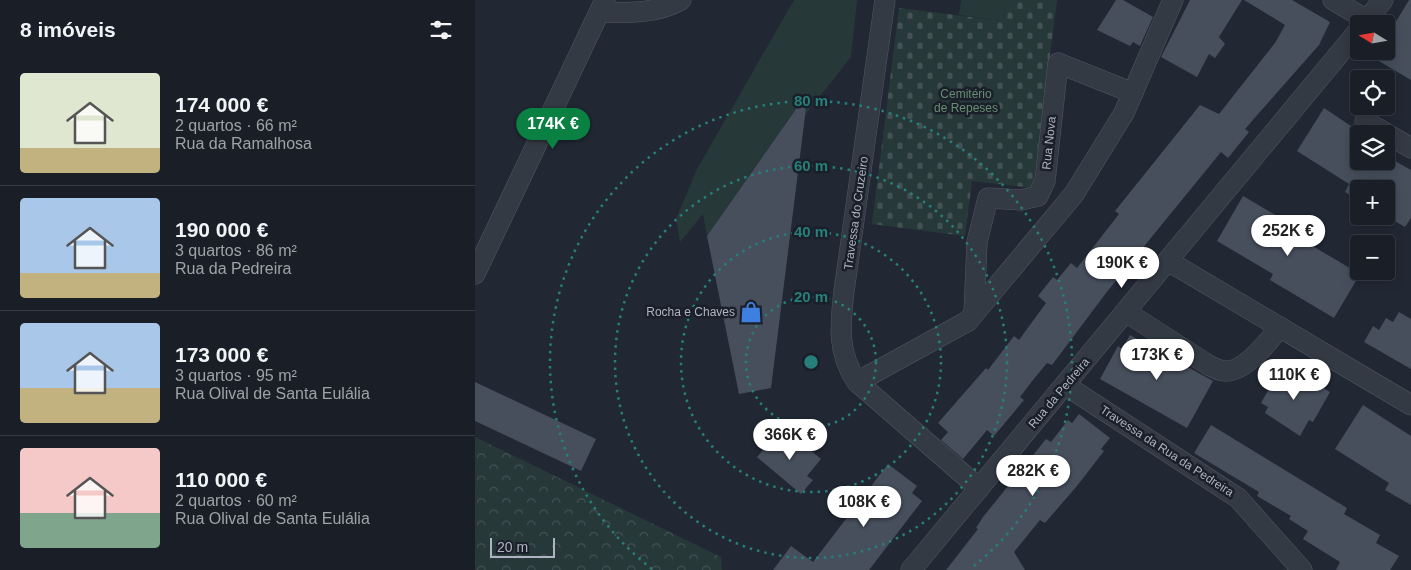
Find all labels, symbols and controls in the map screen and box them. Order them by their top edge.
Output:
north arrow [1350,15,1395,60]
map controls [1350,15,1395,280]
icon: filters [427,16,455,44]
text: 8 imóveis [20,18,116,41]
button: locate [1350,70,1395,115]
park label: Cemitério de Repeses [934,87,998,115]
text: 80 m [794,92,828,109]
icon: home [60,93,120,153]
text: 174 000 € [175,93,268,116]
pin: 174K € [512,108,594,150]
text: 174K € [527,115,579,132]
street label: Rua Nova [1039,115,1059,170]
text: 2 quartos · 66 m² [175,117,297,134]
button: layers [1350,125,1395,170]
text: Rua da Ramalhosa [175,135,312,152]
street label: Travessa do Cruzeiro [841,155,871,271]
text: 60 m [794,157,828,174]
button: + [1350,180,1395,225]
pin: 252K € [1247,214,1329,257]
icon: home [60,218,120,278]
text: 190 000 € [175,218,268,241]
text: 252K € [1262,222,1314,239]
text: 40 m [794,223,828,240]
button: − [1350,235,1395,280]
text: 3 quartos · 86 m² [175,242,297,259]
pin: 190K € [1081,246,1163,289]
text: 190K € [1096,254,1148,271]
text: Rua da Pedreira [175,260,292,277]
text: 20 m [794,288,828,305]
shop icon: Rocha e Chaves [738,299,764,325]
place label: Rocha e Chaves [646,305,735,319]
pin: 173K € [1116,338,1198,381]
icon: home [60,343,120,403]
text: 173 000 € [175,343,268,366]
text: 173K € [1131,346,1183,363]
centre of rings [802,353,820,371]
street label: Rua da Pedreira [1026,355,1093,431]
pin: 110K € [1253,358,1335,401]
text: 110K € [1269,366,1319,383]
text: 3 quartos · 95 m² [175,367,297,384]
text: Rua Olival de Santa Eulália [175,385,370,402]
street label: Travessa da Rua da Pedreira [1098,403,1237,500]
pin: 366K € [749,418,831,461]
text: 366K € [764,426,816,443]
pin: 282K € [992,454,1074,497]
text: 282K € [1007,462,1059,479]
icon: home [60,468,120,528]
text: 110 000 € [175,468,267,491]
pin: 108K € [823,486,905,528]
text: 2 quartos · 60 m² [175,492,297,509]
text: 108K € [838,493,890,510]
text: Rua Olival de Santa Eulália [175,510,370,527]
scale bar [490,535,555,558]
text: 20 m [497,539,528,555]

